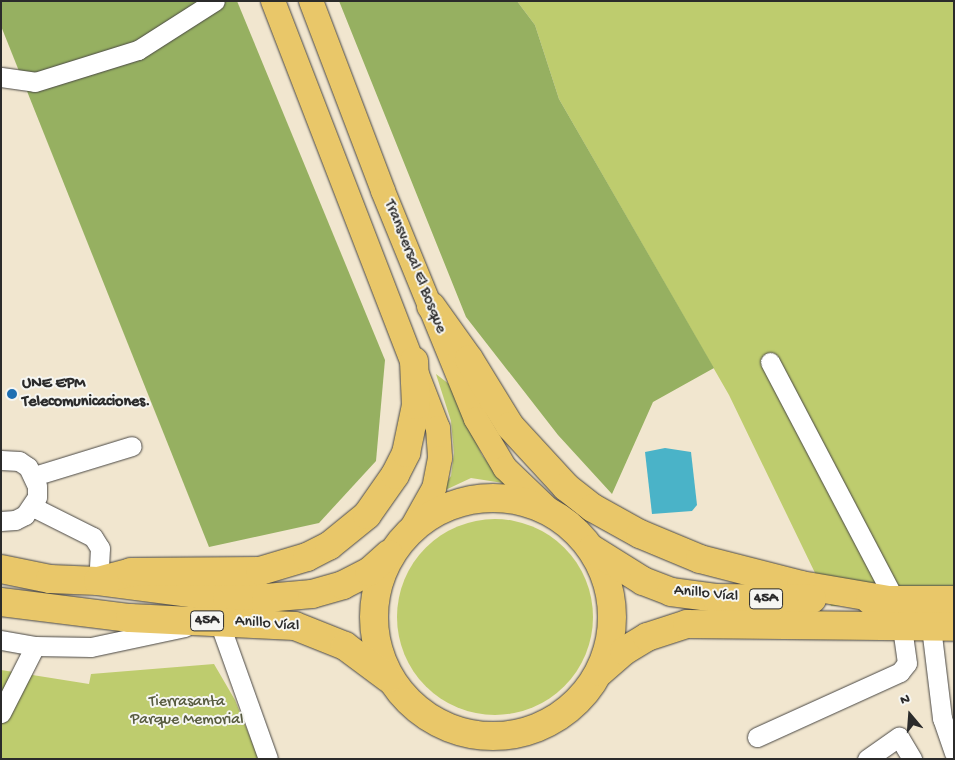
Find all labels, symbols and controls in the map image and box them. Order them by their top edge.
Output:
street label: Transversal El Bosque [378,197,450,337]
place label: UNE EPM Telecomunicaciones. [22,375,150,413]
marker: UNE EPM Telecomunicaciones. [6,388,18,400]
street label: Anillo Víal [673,582,739,608]
road number: 45A [748,586,784,612]
road number: 45A [190,608,224,634]
street label: Anillo Víal [234,613,300,637]
north arrow [885,690,935,740]
text: N [898,691,912,710]
park label: Tierrasanta Parque Memorial [130,693,244,731]

